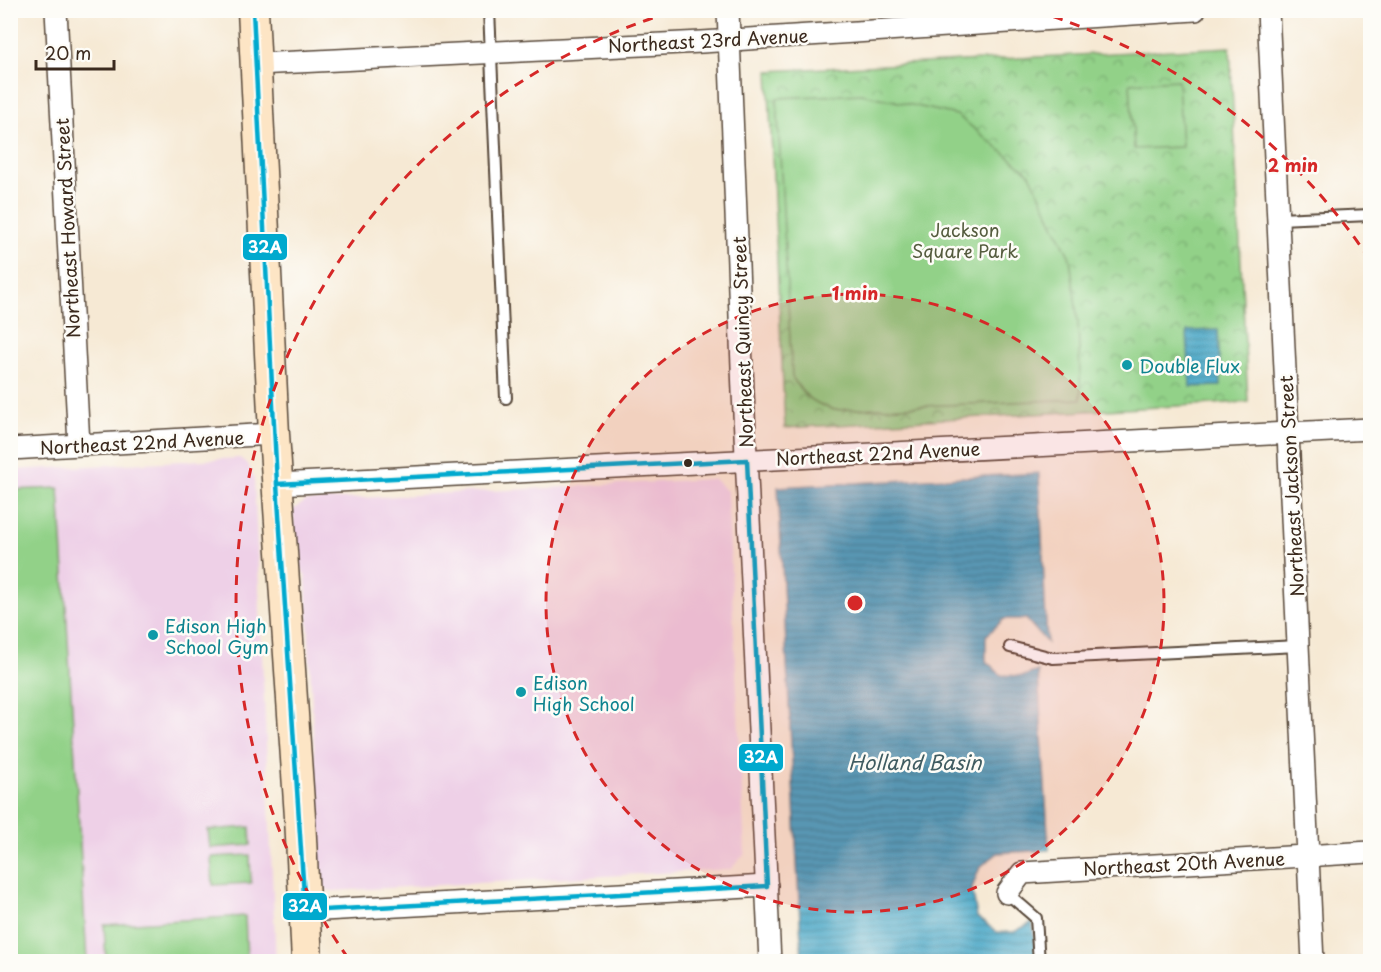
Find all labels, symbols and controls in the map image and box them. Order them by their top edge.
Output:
street label: Northeast 23rd Avenue [607,21,809,59]
scale bar [36,33,114,71]
text: 20 m [45,39,91,66]
street label: Northeast Howard Street [48,117,86,339]
text: 2 min [1268,151,1318,178]
park label: Jackson Square Park [912,216,1018,264]
line badge: 32A [242,233,288,261]
text: 32A [248,234,282,258]
street label: Northeast Quincy Street [725,236,759,448]
text: 1 min [832,279,878,306]
place label: Double Flux [1139,352,1240,379]
marker: Double Flux [1120,358,1134,372]
street label: Northeast Jackson Street [1272,375,1310,597]
street label: Northeast 22nd Avenue [39,423,245,461]
street label: Northeast 22nd Avenue [775,434,981,472]
unlabelled marker [682,457,694,469]
centre of rings [845,593,865,613]
place label: Edison High School Gym [165,612,269,660]
marker: Edison High School Gym [146,628,160,642]
place label: Edison High School [533,669,635,717]
marker: Edison High School [514,685,528,699]
line badge: 32A [738,743,784,772]
text: 32A [744,744,778,768]
water label: Holland Basin [848,747,983,777]
street label: Northeast 20th Avenue [1082,844,1286,882]
line badge: 32A [282,892,328,921]
text: 32A [288,893,322,917]

